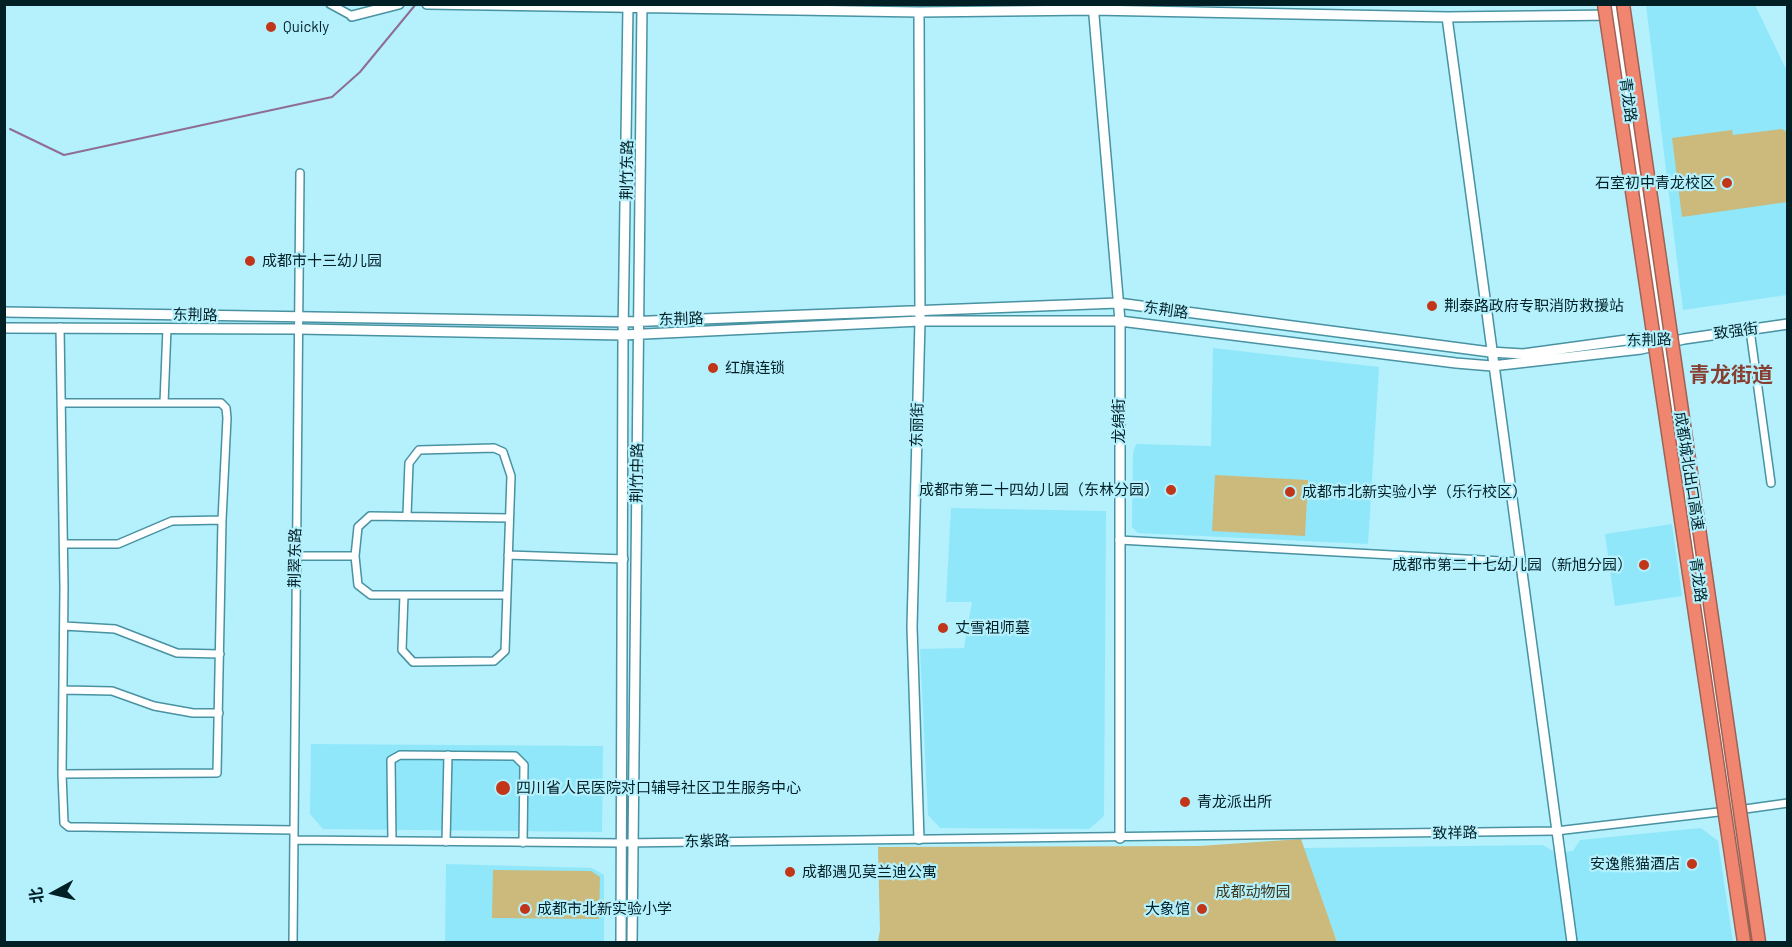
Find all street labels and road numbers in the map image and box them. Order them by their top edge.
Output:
street label: 青龙路 [1616,76,1640,124]
street label: 荆竹东路 [617,140,637,200]
street label: 东荆路 [1142,298,1190,322]
street label: 东荆路 [172,306,218,324]
street label: 东荆路 [658,309,704,329]
street label: 致强街 [1712,319,1760,343]
street label: 东荆路 [1626,330,1672,350]
street label: 龙绵街 [1110,399,1128,443]
street label: 东丽街 [908,402,926,448]
street label: 成都城北出口高速 [1671,410,1707,532]
street label: 荆竹中路 [627,443,647,503]
street label: 荆翠东路 [285,528,305,588]
street label: 青龙路 [1686,556,1710,604]
street label: 致祥路 [1432,824,1478,842]
street label: 东紫路 [684,832,730,850]

